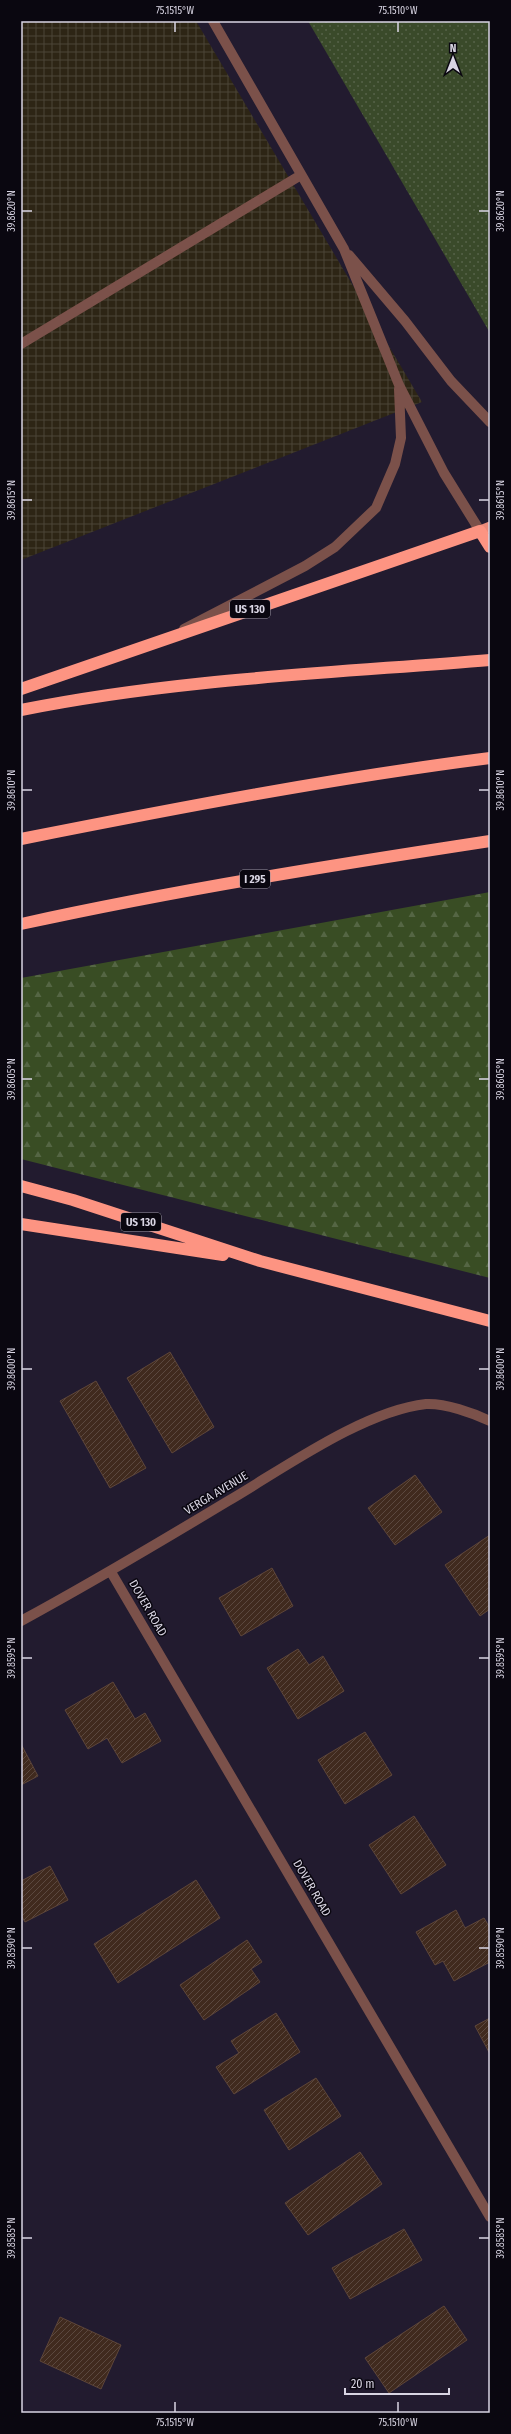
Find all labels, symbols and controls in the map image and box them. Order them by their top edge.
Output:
text: 75.1515°W [156,5,195,17]
text: 75.1510°W [379,5,418,17]
north arrow [433,38,473,78]
text: N [450,42,456,55]
text: 39.8620°N [6,190,18,232]
text: 39.8620°N [495,190,507,232]
text: 39.8615°N [6,480,18,520]
text: 39.8615°N [495,480,507,520]
road number: US 130 [230,600,270,618]
text: 39.8610°N [6,770,18,810]
text: 39.8610°N [495,770,507,810]
road number: I 295 [240,870,270,888]
text: 39.8605°N [6,1058,18,1100]
text: 39.8605°N [495,1058,507,1100]
road number: US 130 [121,1213,161,1231]
text: 39.8600°N [6,1348,18,1390]
text: 39.8600°N [495,1348,507,1390]
street label: VERGA AVENUE [182,1468,251,1518]
street label: DOVER ROAD [126,1577,170,1639]
text: 39.8595°N [6,1638,18,1678]
text: 39.8595°N [495,1638,507,1678]
street label: DOVER ROAD [290,1857,334,1919]
text: 39.8590°N [6,1927,18,1969]
text: 39.8590°N [495,1927,507,1969]
text: 39.8585°N [6,2217,18,2259]
text: 39.8585°N [495,2217,507,2259]
scale bar [345,2370,449,2396]
text: 20 m [351,2377,375,2391]
text: 75.1515°W [156,2417,195,2429]
text: 75.1510°W [379,2417,418,2429]

